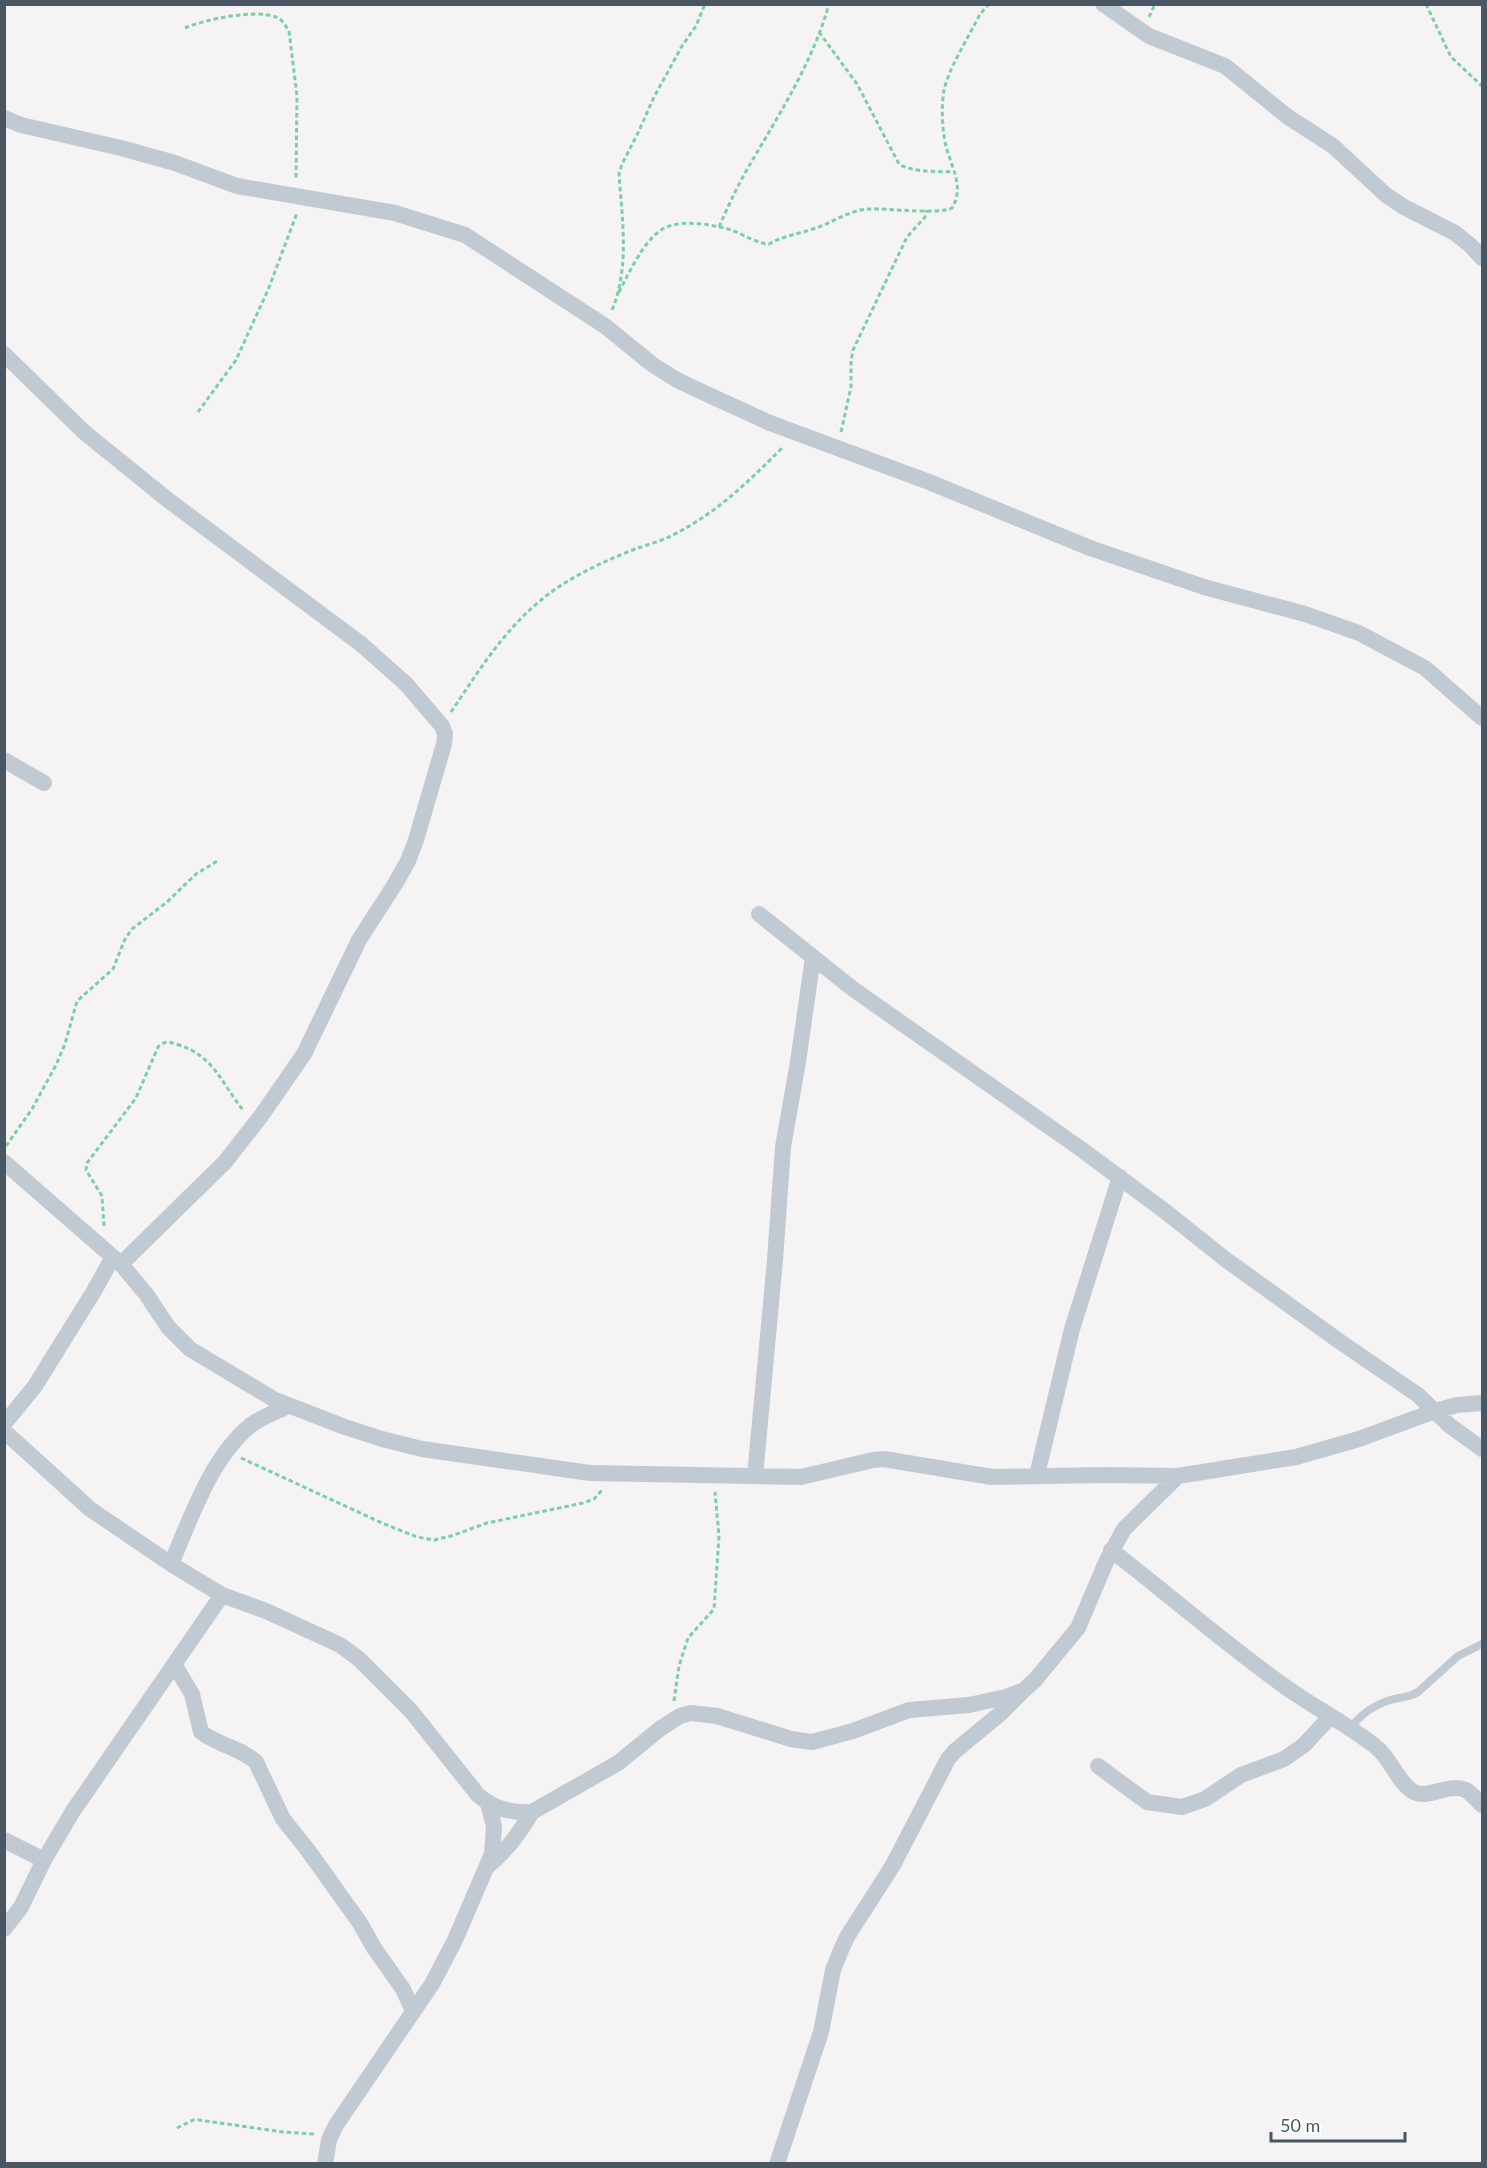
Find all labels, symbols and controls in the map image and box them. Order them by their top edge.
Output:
scale bar [1271,2105,1404,2143]
text: 50 m [1280,2114,1320,2136]

